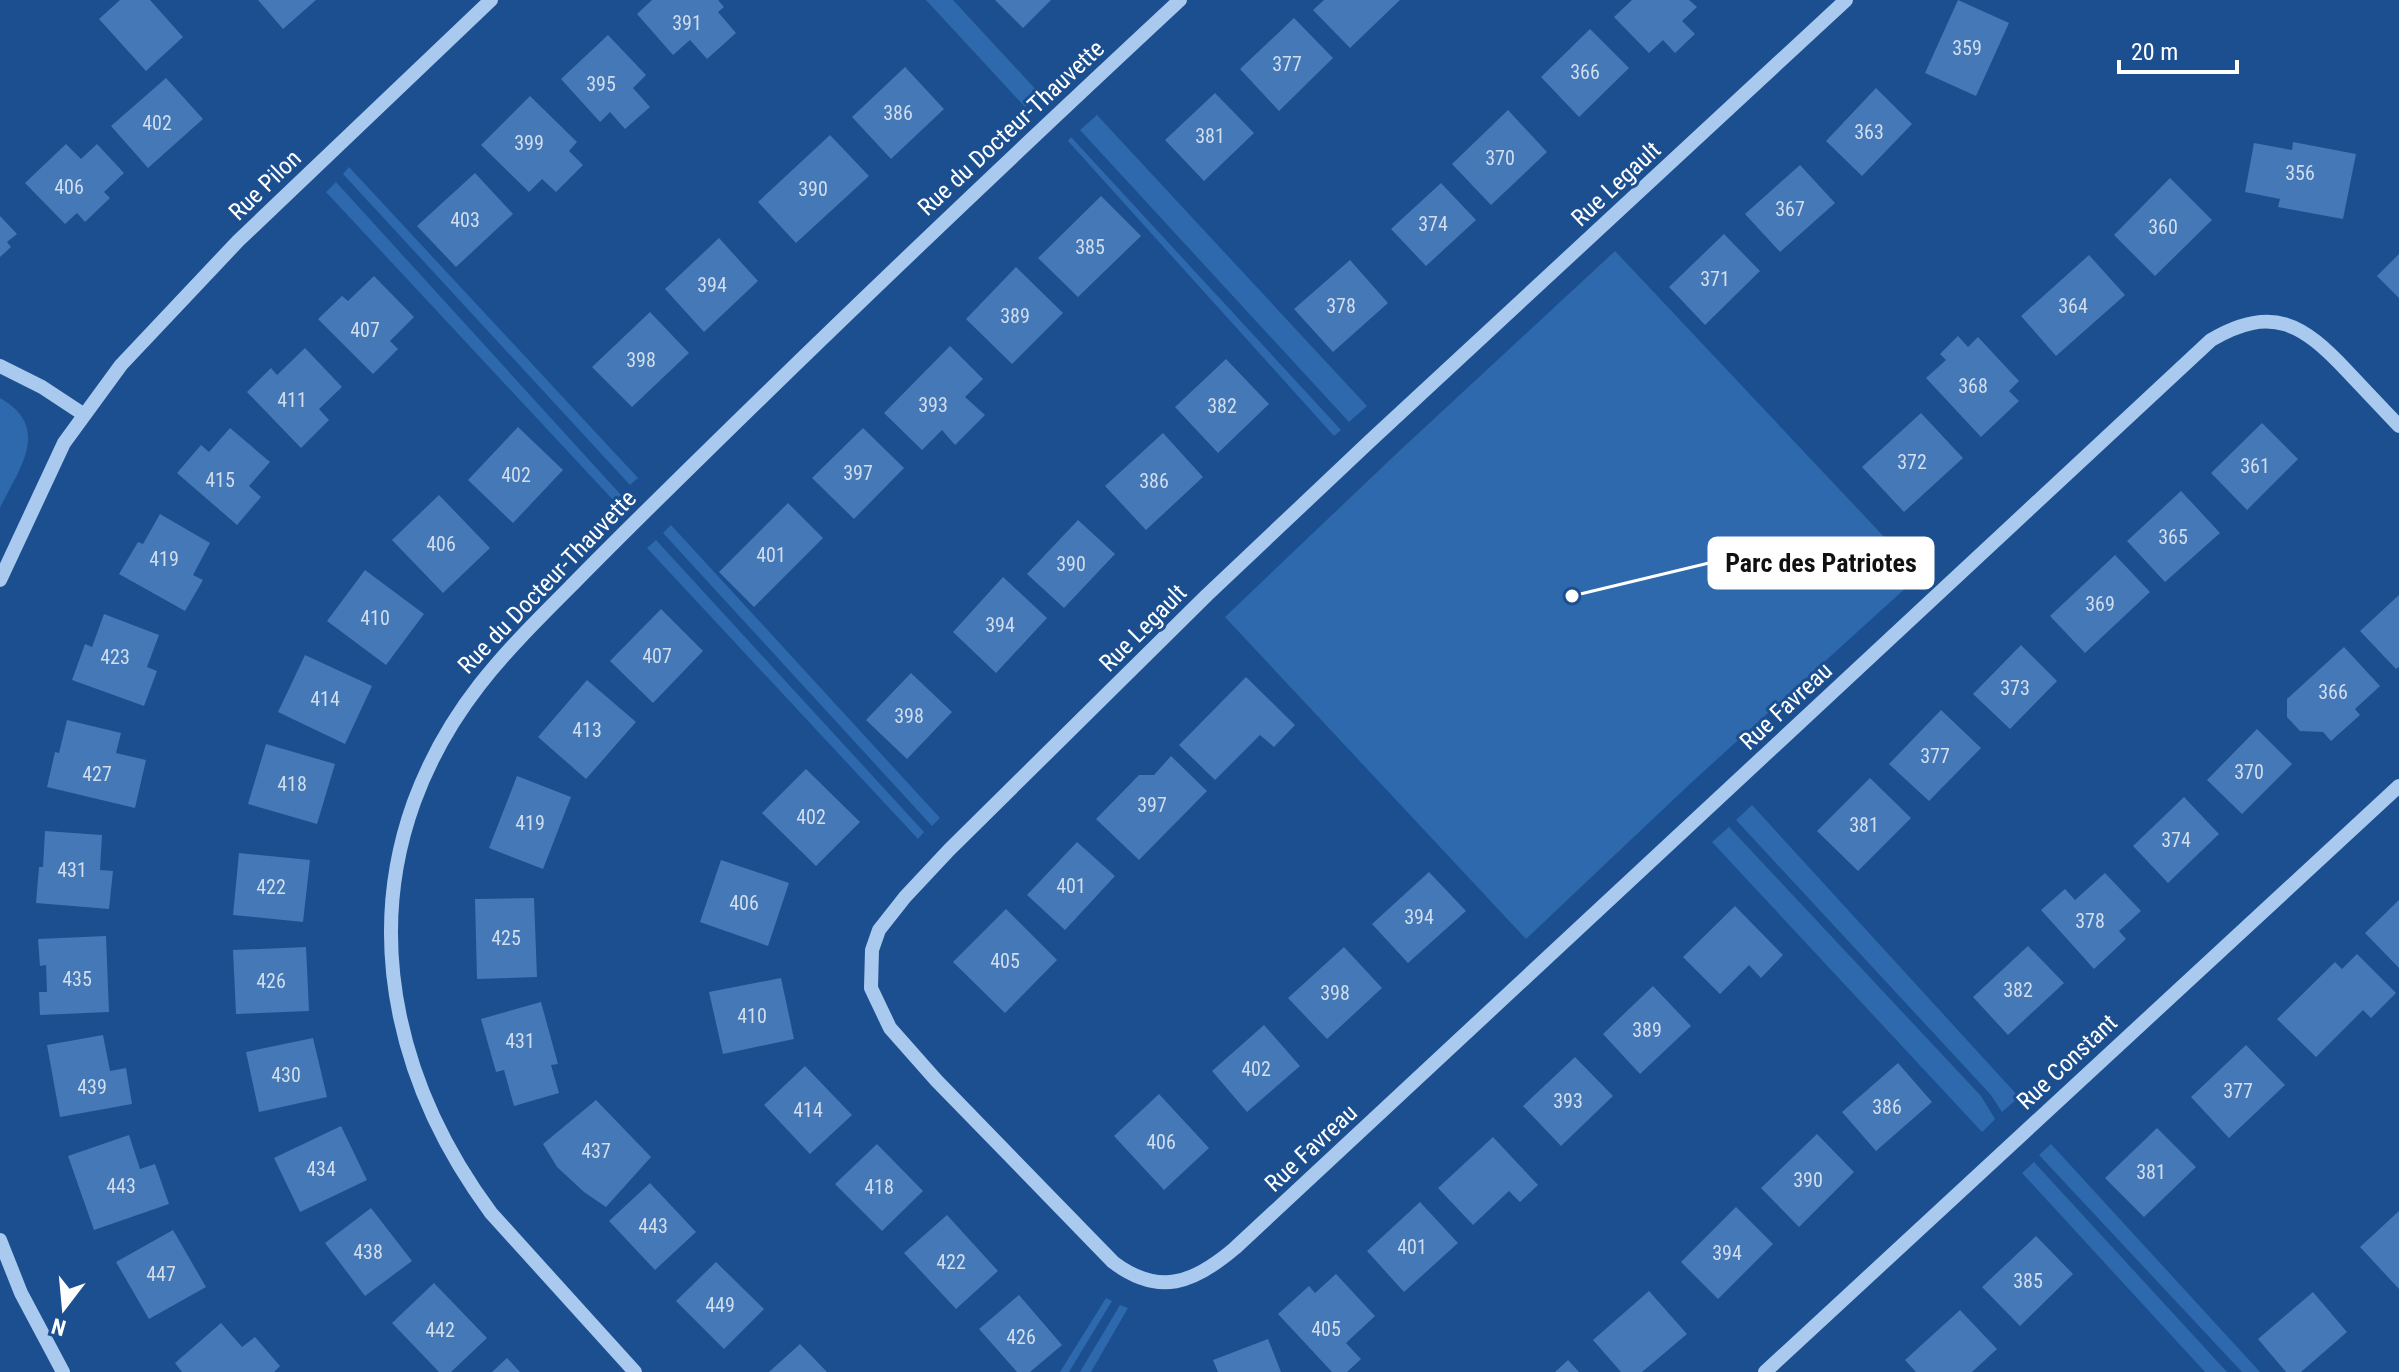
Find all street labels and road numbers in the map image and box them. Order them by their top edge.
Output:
street label: Rue du Docteur-Thauvette [912,34,1110,222]
street label: Rue Legault [1566,136,1666,232]
street label: Rue Pilon [223,144,307,226]
street label: Rue du Docteur-Thauvette [452,484,642,680]
street label: Rue Legault [1094,579,1192,677]
street label: Rue Favreau [1734,656,1838,756]
street label: Rue Constant [2011,1009,2123,1115]
street label: Rue Favreau [1259,1098,1363,1198]

